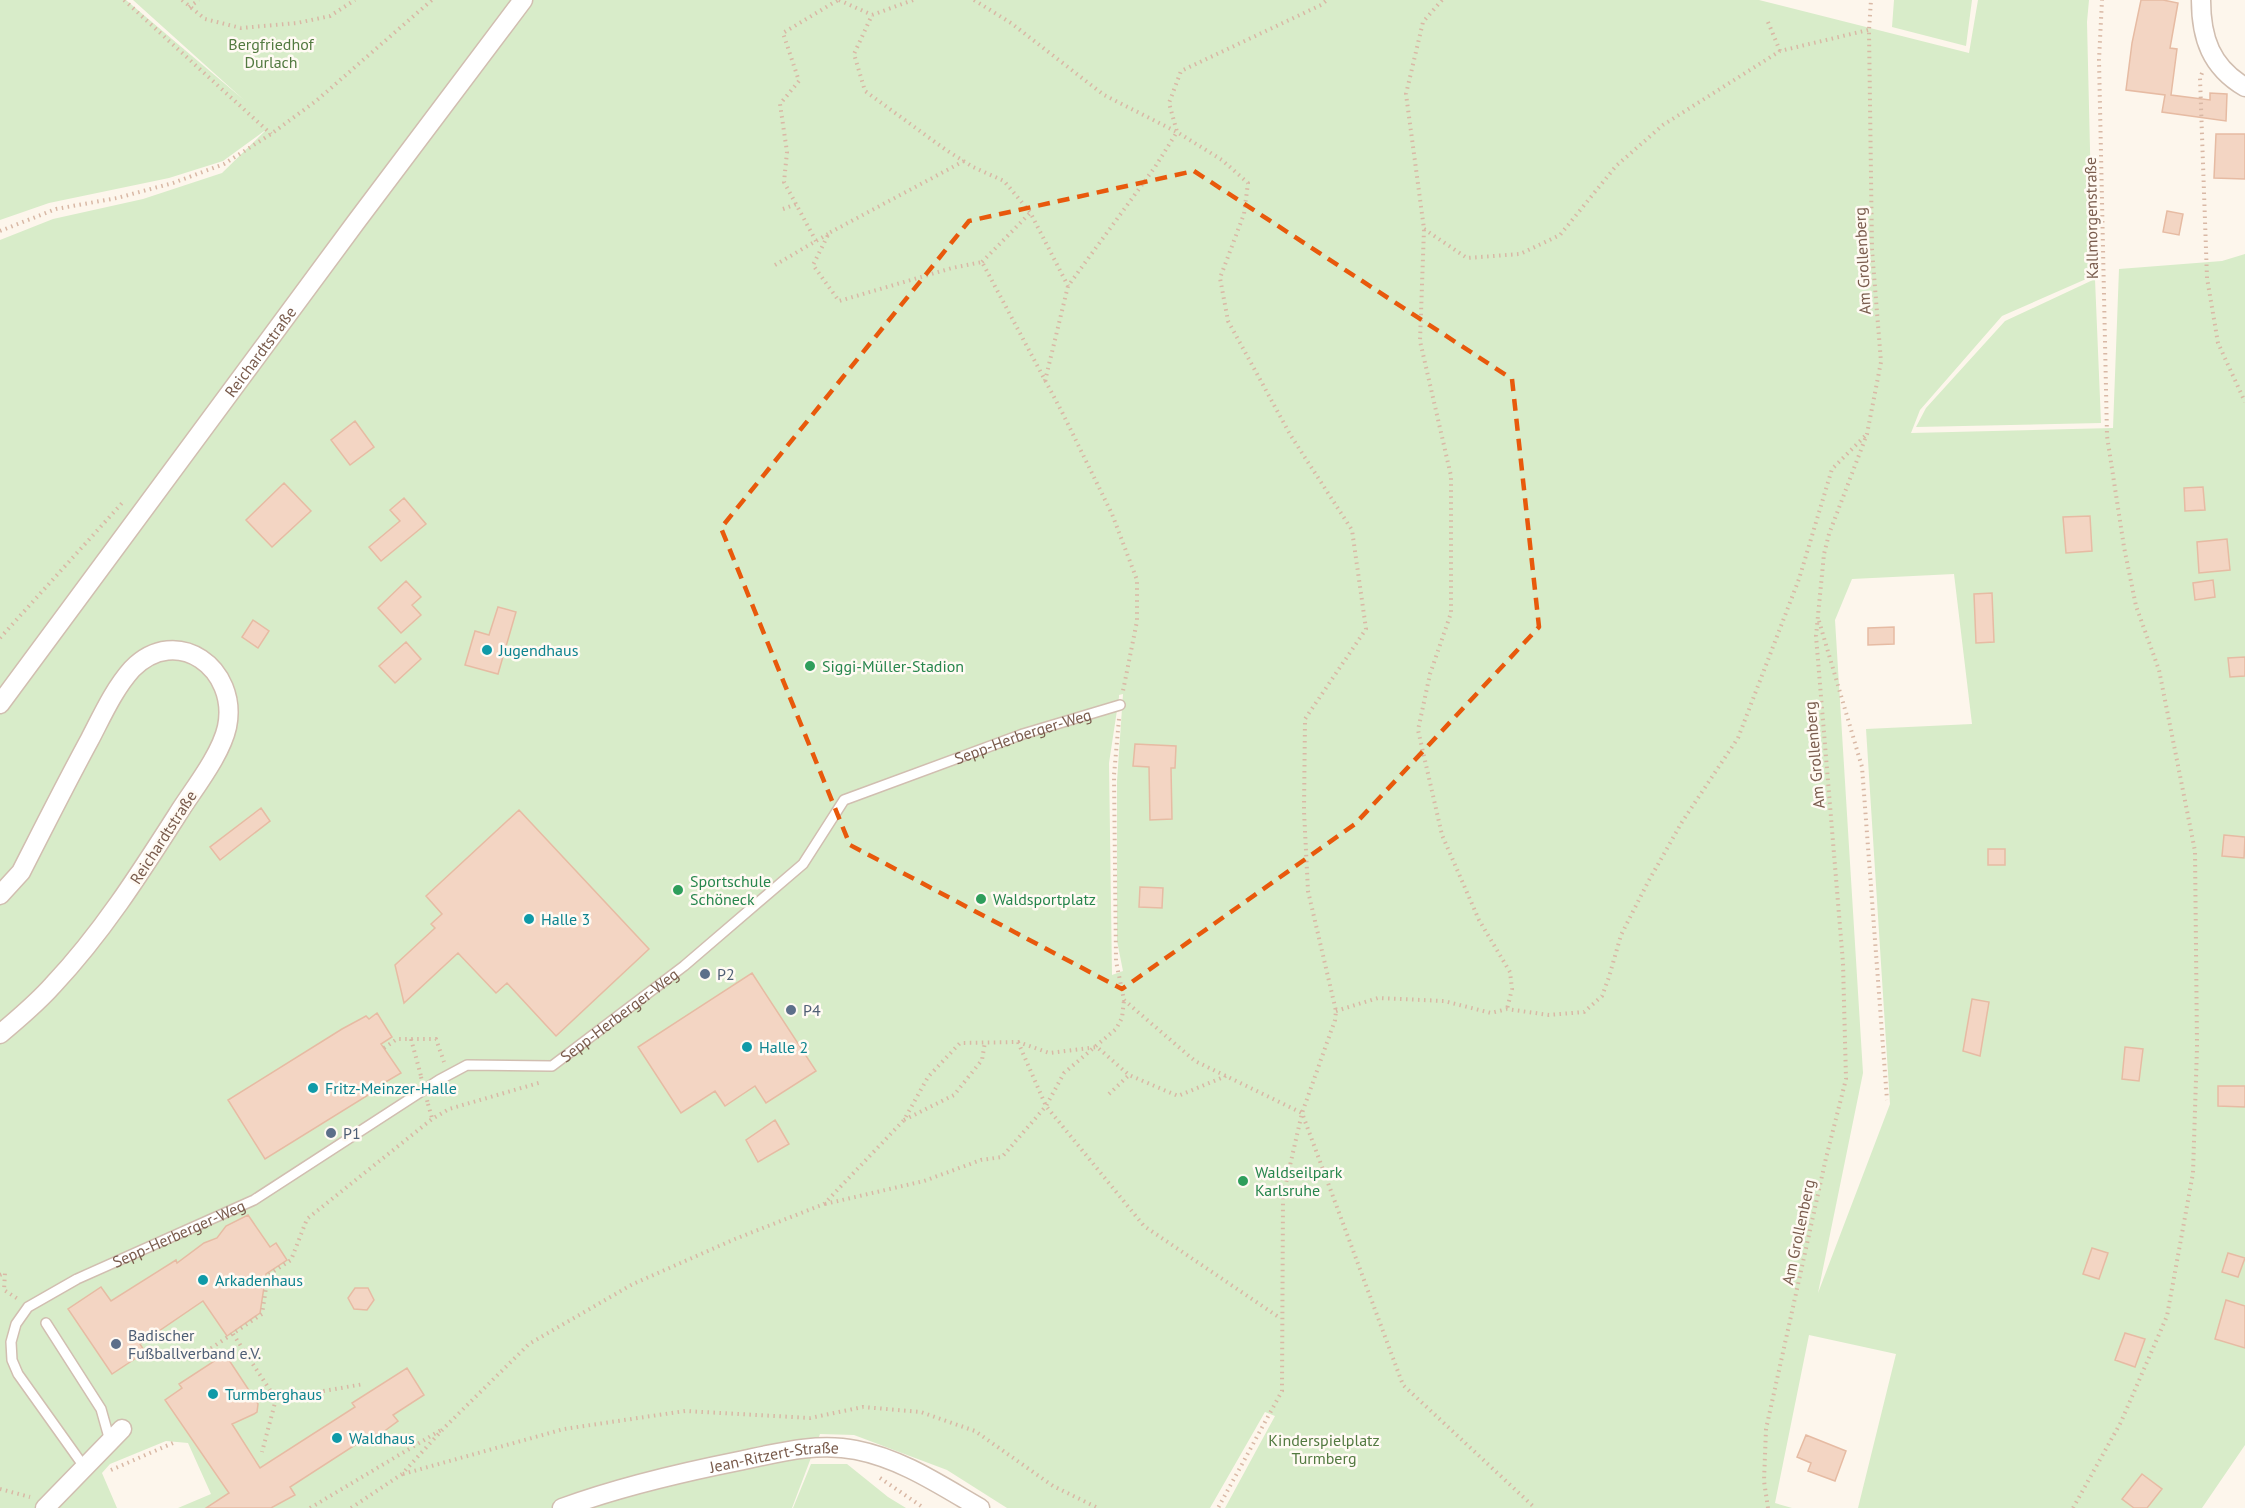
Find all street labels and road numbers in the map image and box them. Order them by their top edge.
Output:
street label: Kallmorgenstraße [2080,157,2102,279]
street label: Am Grollenberg [1849,207,1875,315]
street label: Reichardtstraße [220,302,300,401]
street label: Am Grollenberg [1799,701,1829,809]
street label: Sepp-Herberger-Weg [951,704,1094,768]
street label: Reichardtstraße [125,786,201,888]
street label: Sepp-Herberger-Weg [556,964,682,1066]
street label: Am Grollenberg [1777,1177,1819,1287]
street label: Sepp-Herberger-Weg [109,1195,248,1272]
street label: Jean-Ritzert-Straße [707,1437,839,1477]

